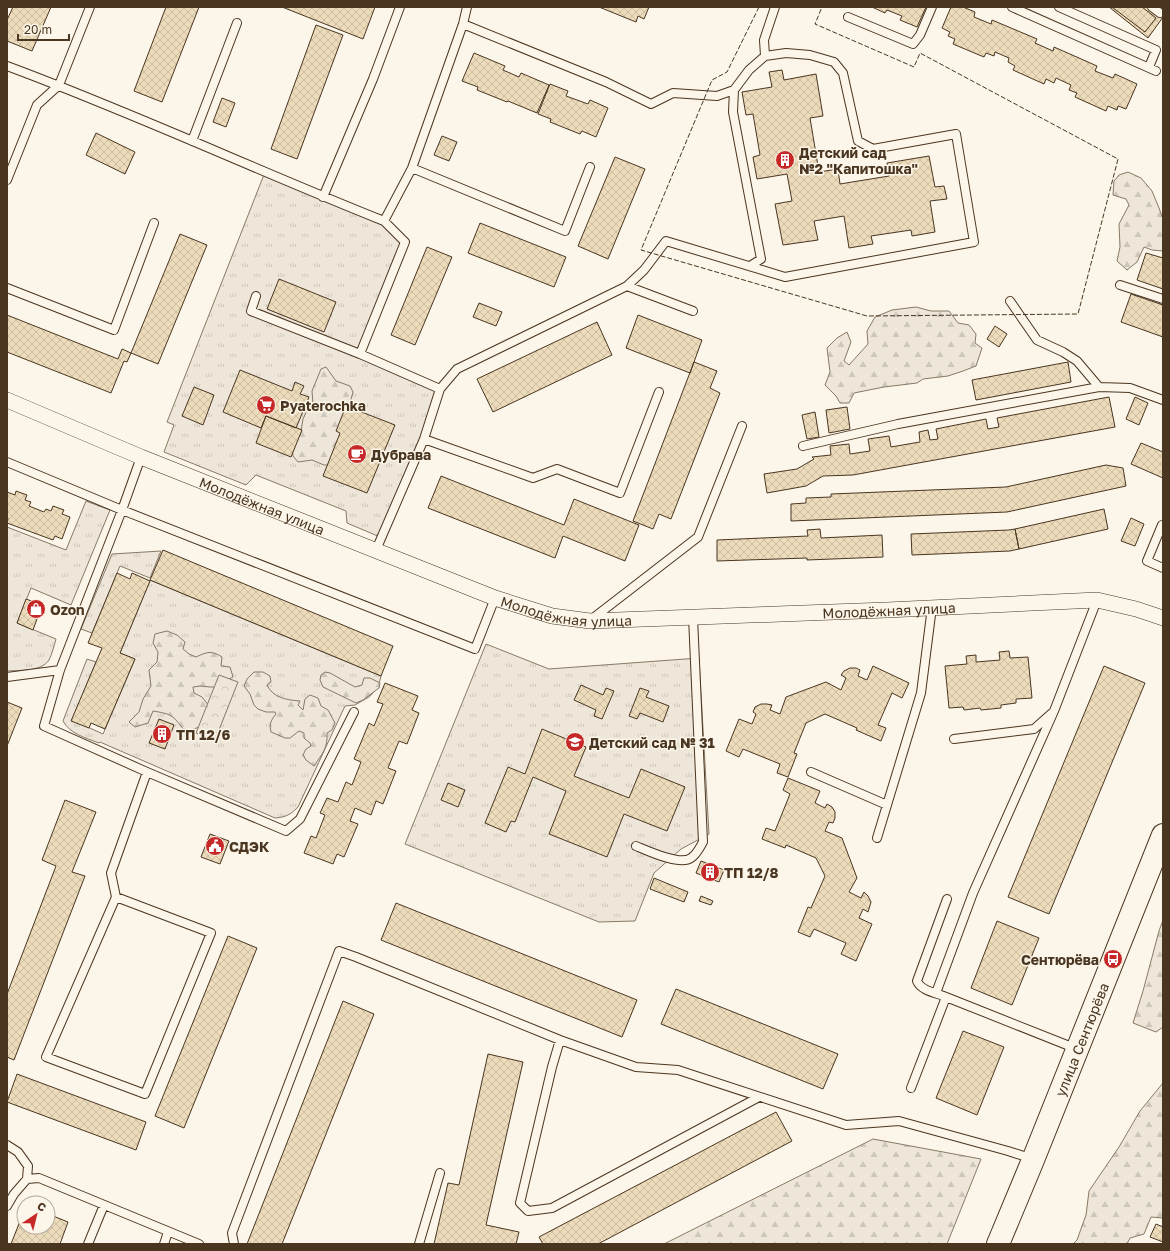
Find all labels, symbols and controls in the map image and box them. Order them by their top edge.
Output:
scale bar [18,16,69,42]
text: 20 m [24,22,52,37]
place label: Детский сад №2 "Капитошка" [799,144,918,177]
building icon: Детский сад №2 "Капитошка" [774,149,796,171]
supermarket icon: Pyaterochka [255,394,277,416]
place label: Pyaterochka [280,397,366,414]
cafe icon: Дубрава [346,443,368,465]
place label: Дубрава [371,446,431,463]
street label: Молодёжная улица [197,473,327,538]
street label: Молодёжная улица [499,592,632,630]
shop icon: Ozon [25,598,47,620]
street label: Молодёжная улица [822,598,956,621]
place label: Ozon [50,601,85,618]
building icon: ТП 12/6 [151,723,173,745]
place label: ТП 12/6 [176,726,231,743]
school or university icon: Детский сад № 31 [564,731,586,753]
place label: Детский сад № 31 [589,734,715,751]
public building icon: СДЭК [204,835,226,857]
place label: СДЭК [229,838,270,855]
building icon: ТП 12/8 [699,861,721,883]
place label: ТП 12/8 [724,864,779,881]
bus stop icon: Сентюрёва [1102,948,1124,970]
place label: Сентюрёва [1021,951,1099,968]
street label: улица Сентюрёва [1051,980,1112,1099]
north arrow [16,1195,56,1235]
text: С [35,1199,49,1214]

